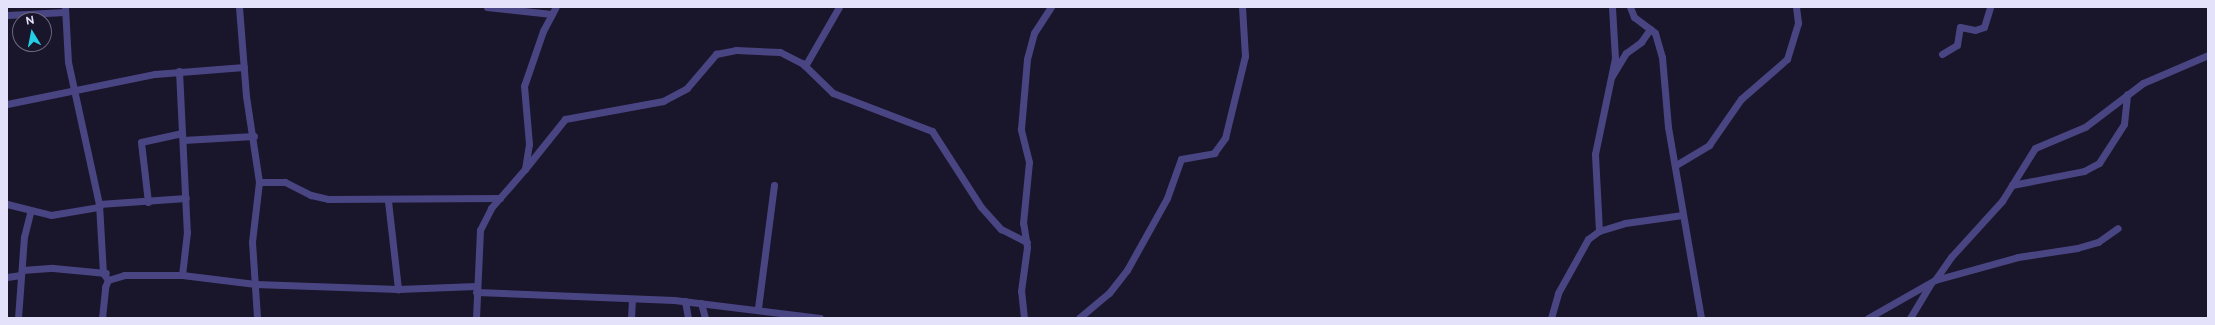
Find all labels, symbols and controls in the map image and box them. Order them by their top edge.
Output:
north arrow [12,12,52,52]
text: N [25,14,35,28]

